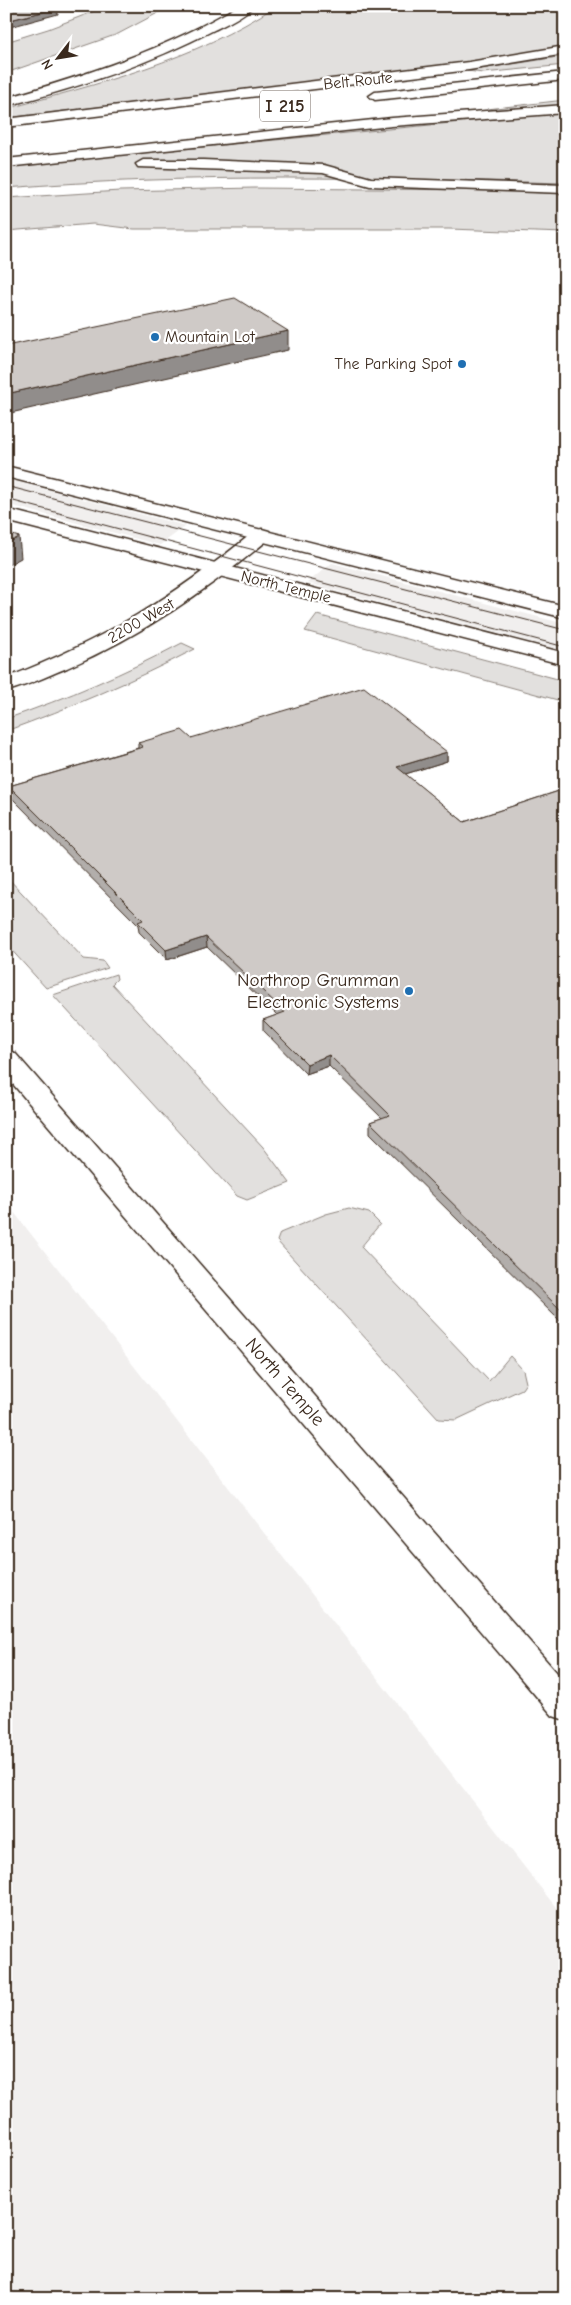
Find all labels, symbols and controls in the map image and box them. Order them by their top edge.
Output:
north arrow [32,32,82,82]
text: N [38,56,57,73]
street label: Belt Route [323,68,393,94]
road number: I 215 [260,90,310,122]
place label: Mountain Lot [165,328,255,346]
marker: Mountain Lot [149,331,161,343]
place label: The Parking Spot [335,355,452,373]
marker: The Parking Spot [456,358,468,370]
street label: North Temple [239,567,333,607]
street label: 2200 West [105,595,178,647]
place label: Northrop Grumman Electronic Systems [237,969,399,1013]
marker: Northrop Grumman Electronic Systems [403,985,415,997]
street label: North Temple [241,1333,329,1431]

